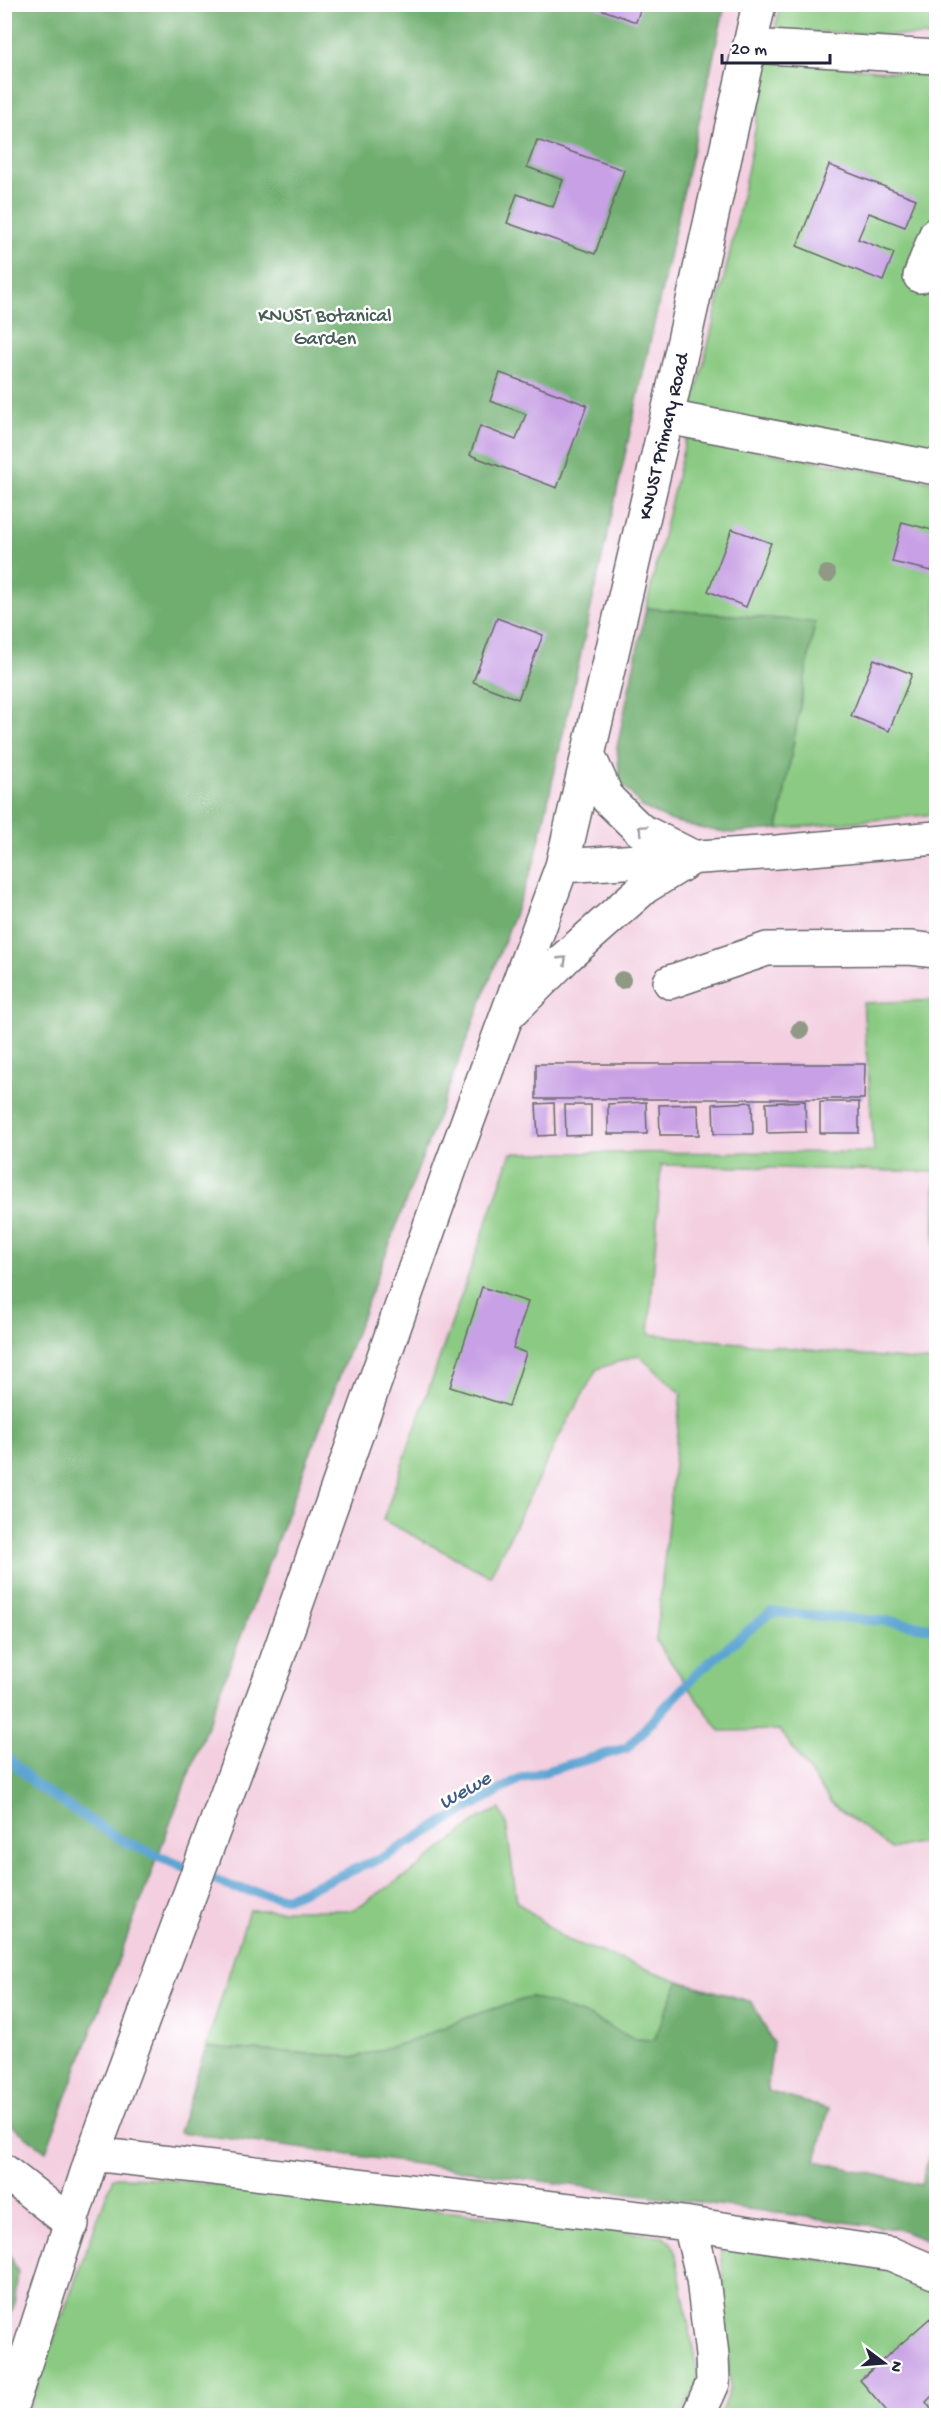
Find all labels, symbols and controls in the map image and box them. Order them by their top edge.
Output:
scale bar [722,27,830,65]
text: 20 m [731,40,767,61]
park label: KNUST Botanical Garden [258,306,392,352]
street label: KNUST Primary Road [635,349,696,522]
one-way arrow [637,825,648,836]
one-way arrow [556,956,566,967]
water label: Wewe [435,1767,497,1817]
north arrow [854,2333,914,2393]
text: N [884,2359,906,2374]

